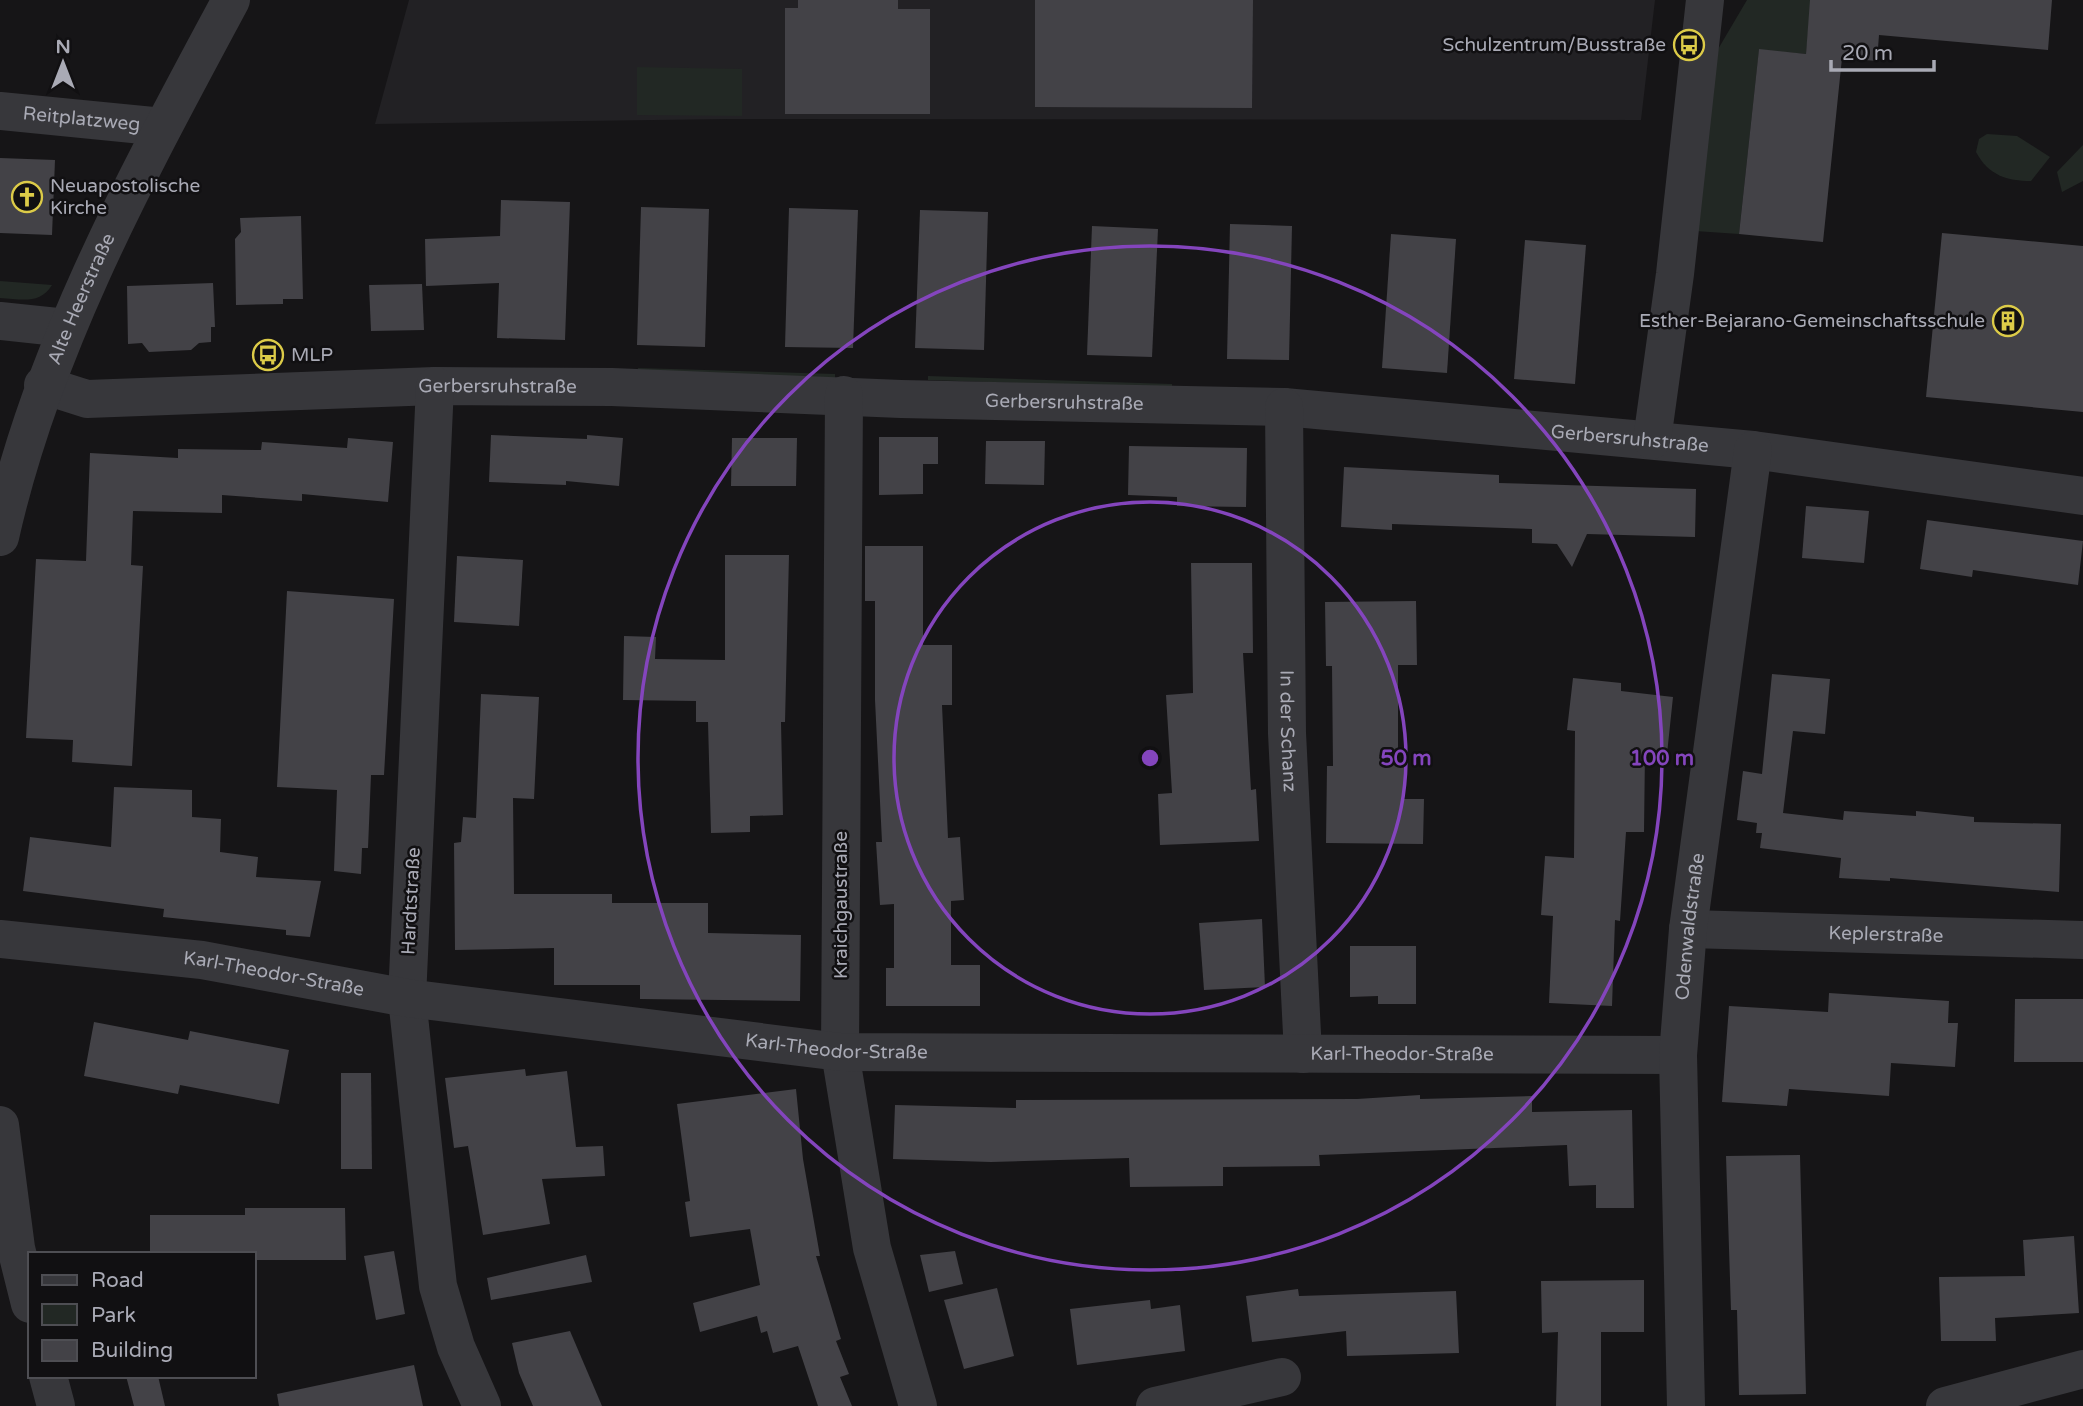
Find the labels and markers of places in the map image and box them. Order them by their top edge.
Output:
bus stop icon: Schulzentrum/Busstraße [1672,28,1706,62]
place label: Schulzentrum/Busstraße [1443,34,1666,56]
place label: Neuapostolische Kirche [50,175,200,219]
church icon: Neuapostolische Kirche [10,180,44,214]
building icon: Esther-Bejarano-Gemeinschaftsschule [1991,304,2025,338]
place label: Esther-Bejarano-Gemeinschaftsschule [1639,310,1985,332]
bus stop icon: MLP [251,338,285,372]
place label: MLP [291,344,333,366]
centre of rings [1138,746,1162,770]

